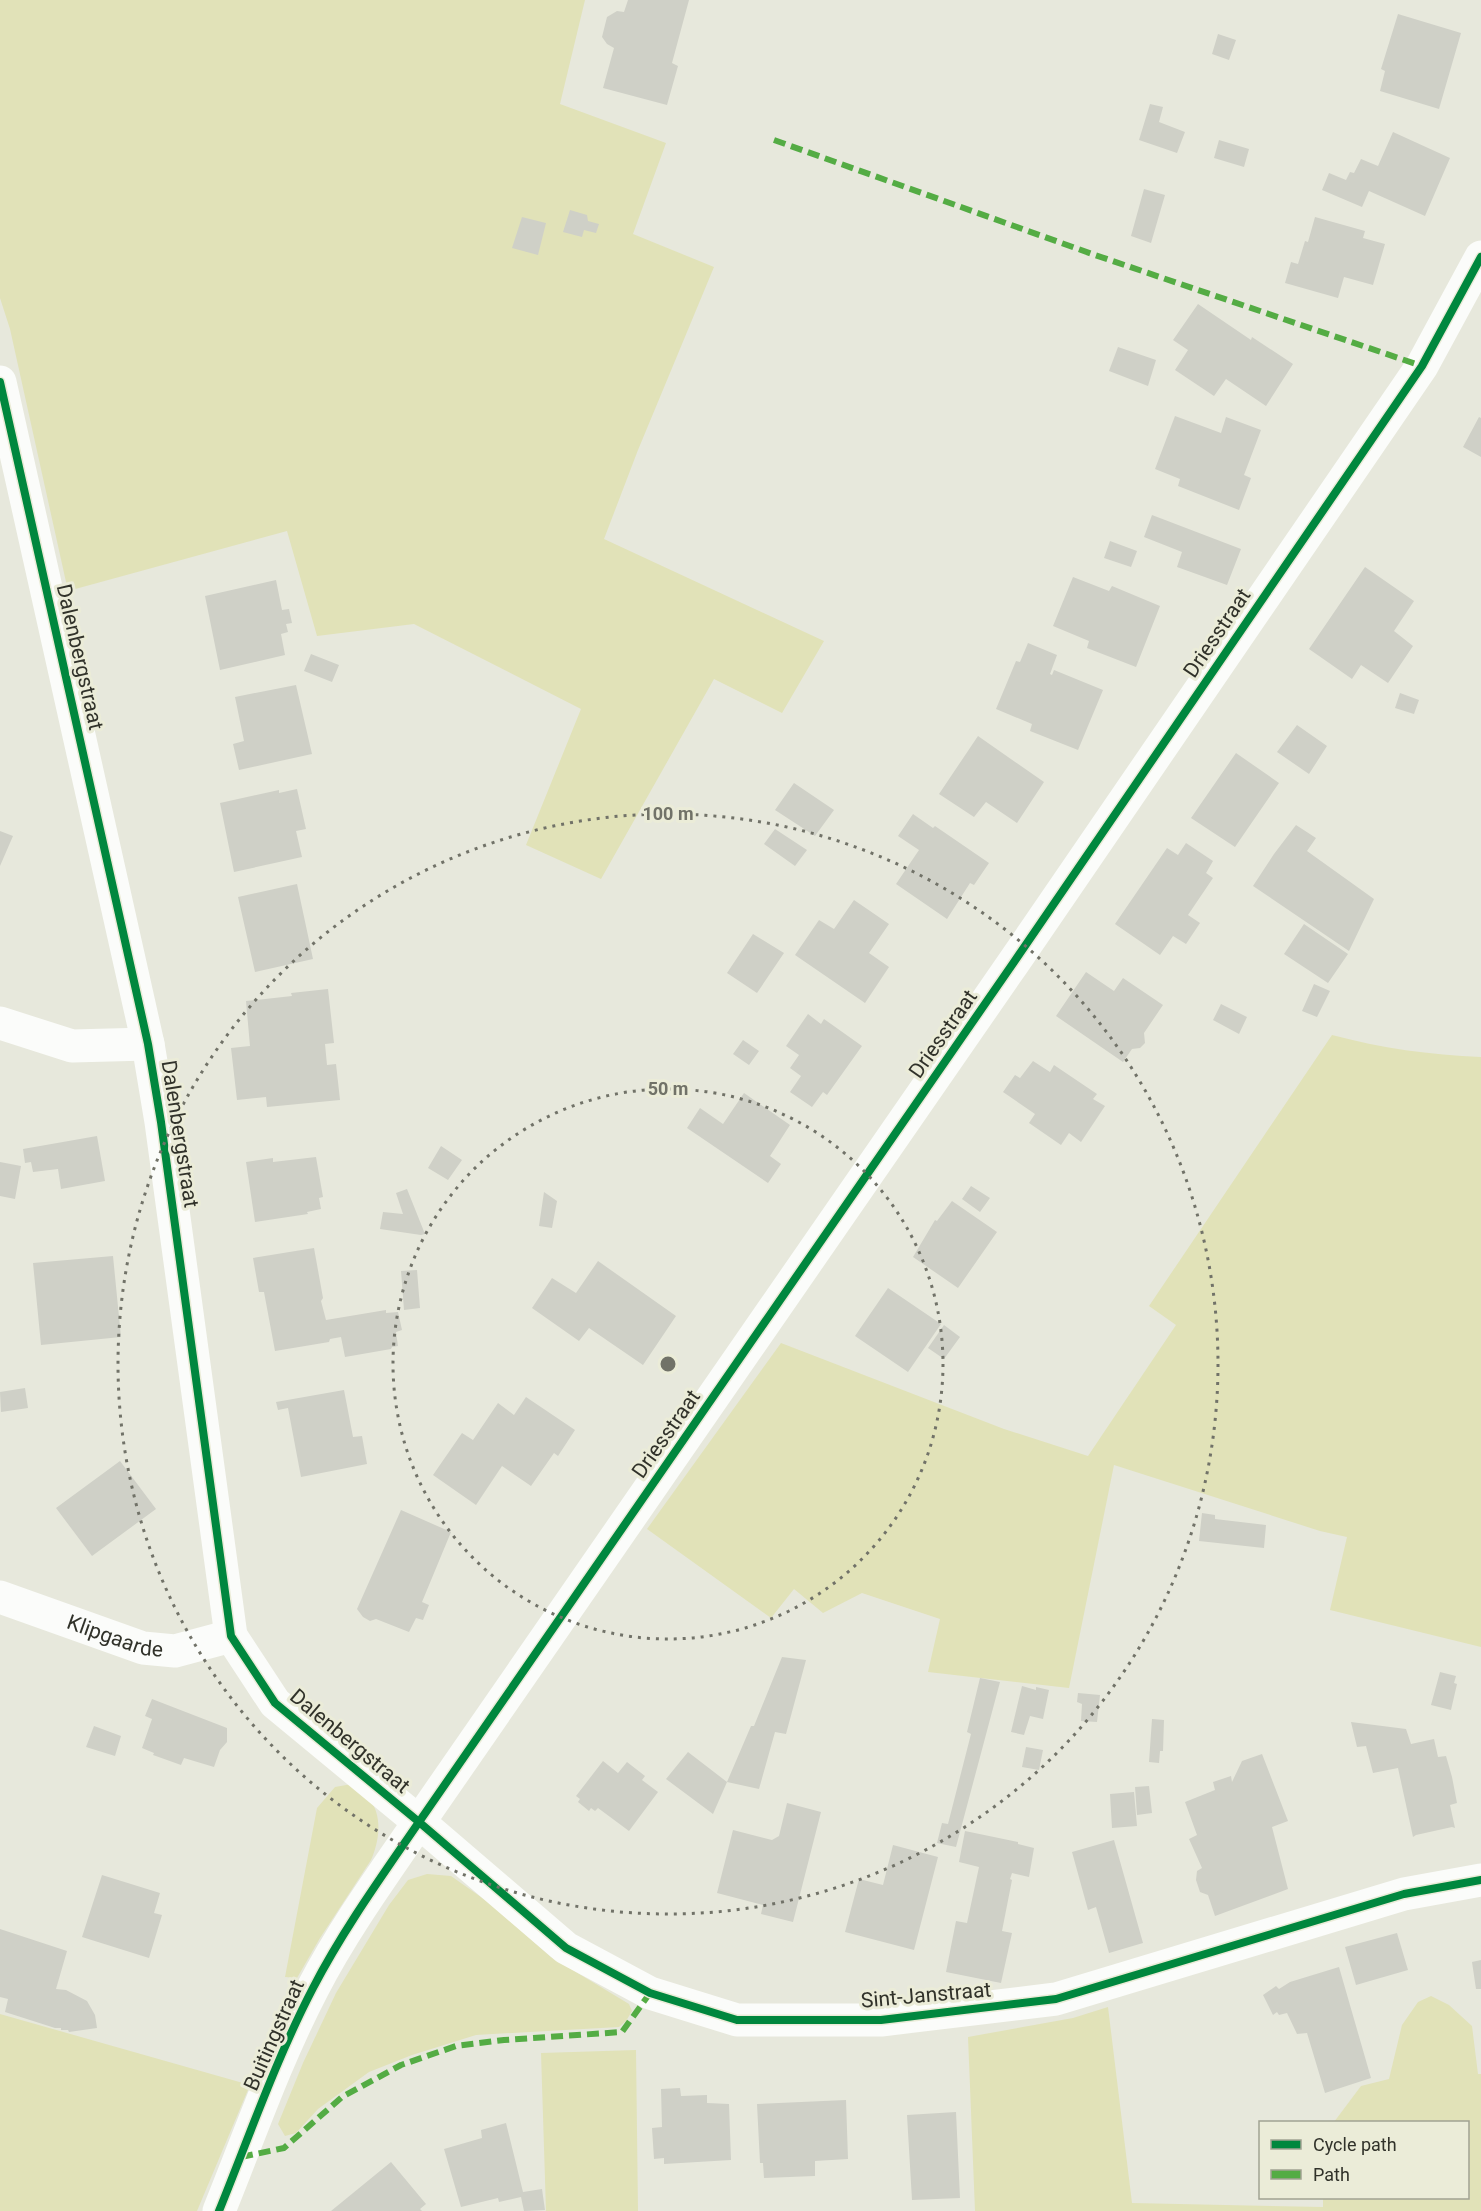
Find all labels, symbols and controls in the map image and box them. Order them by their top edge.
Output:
street label: Dalenbergstraat [52,582,108,732]
street label: Driesstraat [1179,584,1256,682]
text: 100 m [642,803,694,824]
street label: Driesstraat [904,985,982,1083]
street label: Dalenbergstraat [157,1059,204,1209]
text: 50 m [648,1078,688,1099]
centre of rings [658,1354,678,1374]
street label: Driesstraat [627,1385,705,1483]
street label: Klipgaarde [64,1610,164,1662]
street label: Dalenbergstraat [285,1684,415,1798]
street label: Buitingstraat [239,1976,309,2094]
street label: Sint-Janstraat [860,1977,992,2013]
legend [1259,2121,1469,2199]
text: Cycle path [1313,2134,1397,2155]
text: Path [1313,2164,1350,2185]

